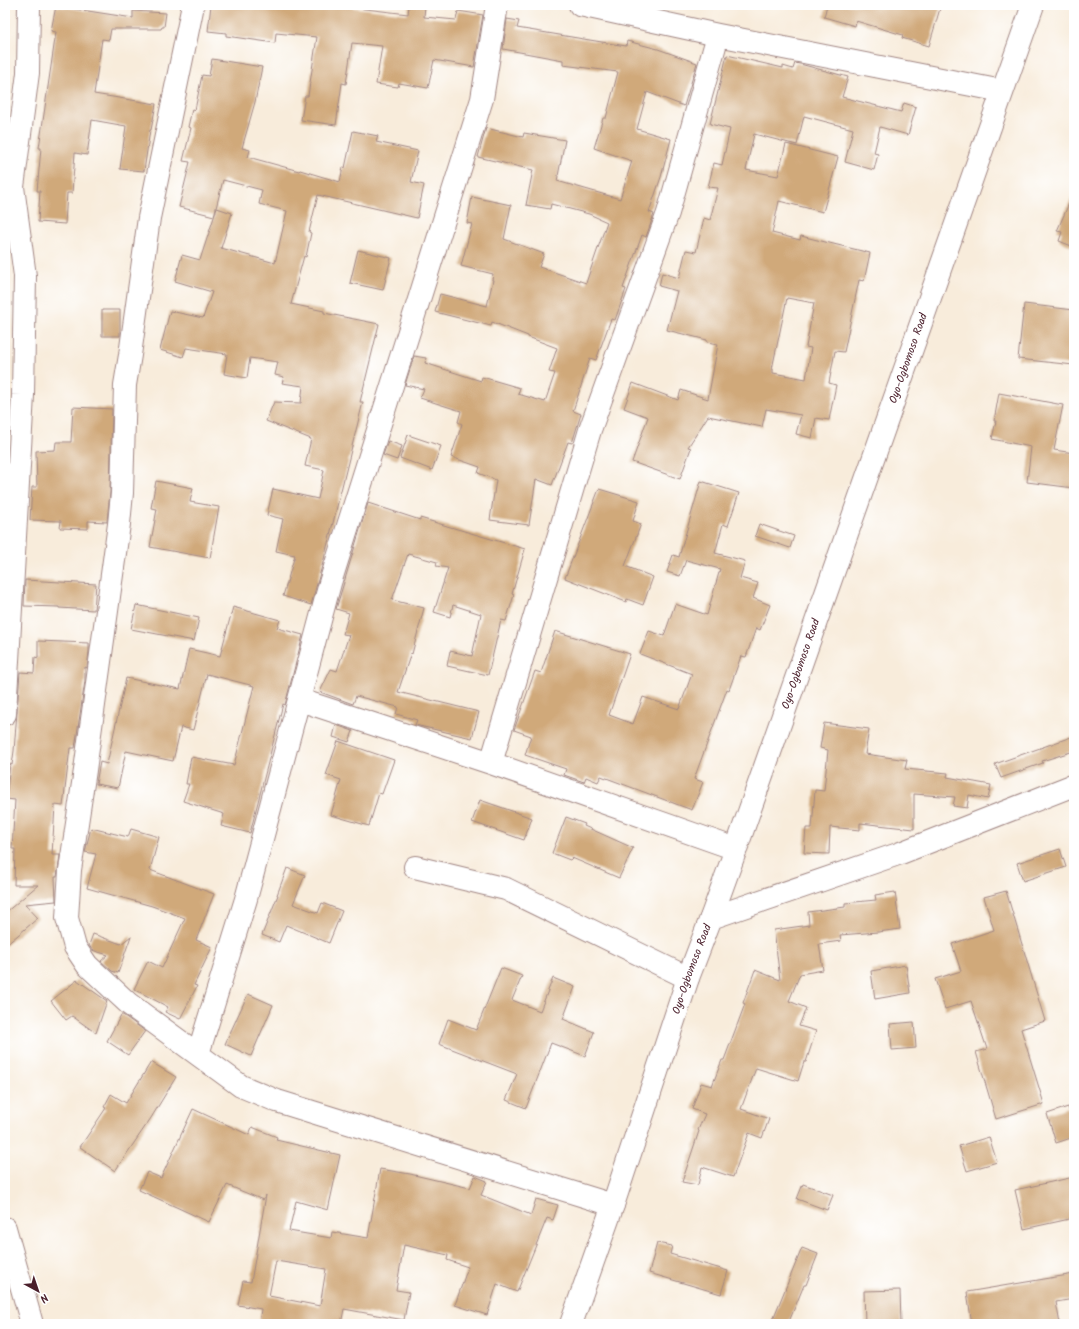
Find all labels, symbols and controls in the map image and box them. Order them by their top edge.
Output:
street label: Oyo-Ogbomoso Road [884,310,933,406]
street label: Oyo-Ogbomoso Road [777,616,825,712]
street label: Oyo-Ogbomoso Road [668,921,717,1017]
north arrow [18,1271,58,1311]
text: N [35,1289,52,1307]

